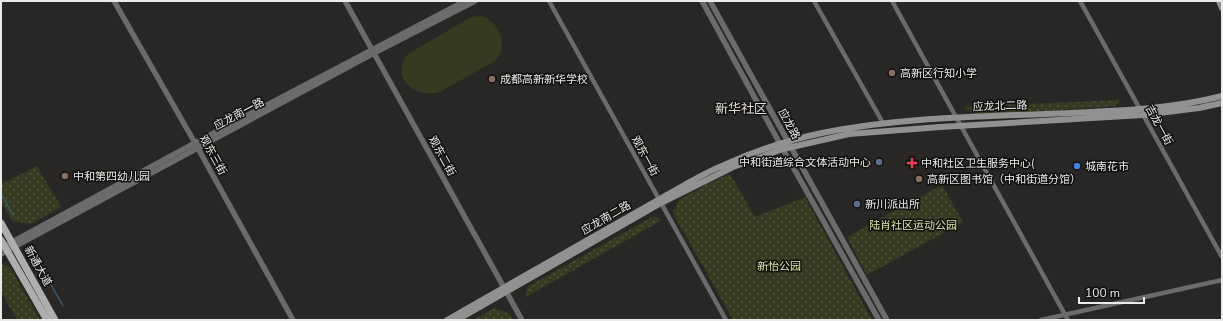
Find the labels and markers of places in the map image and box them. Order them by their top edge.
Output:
place label: 高新区行知小学 [900,66,977,81]
marker: 高新区行知小学 [887,68,897,78]
place label: 成都高新新华学校 [500,72,588,87]
marker: 成都高新新华学校 [487,74,497,84]
place label: 中和街道综合文体活动中心 [739,155,871,170]
place label: 中和社区卫生服务中心( [921,156,1035,171]
marker: 中和街道综合文体活动中心 [874,157,884,167]
marker: 中和社区卫生服务中心( [906,157,918,169]
place label: 城南花市 [1085,159,1129,174]
marker: 城南花市 [1072,161,1082,171]
place label: 中和第四幼儿园 [73,169,150,184]
marker: 中和第四幼儿园 [60,171,70,181]
place label: 高新区图书馆（中和街道分馆） [927,172,1081,187]
marker: 高新区图书馆（中和街道分馆） [914,174,924,184]
place label: 新川派出所 [865,197,920,212]
marker: 新川派出所 [852,199,862,209]

